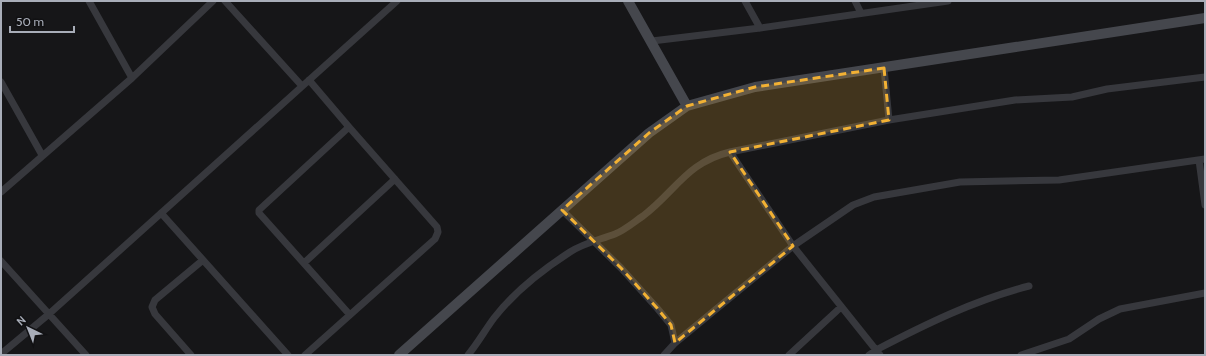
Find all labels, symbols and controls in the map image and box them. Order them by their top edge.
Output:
scale bar [10,8,74,34]
text: 50 m [16,14,44,29]
north arrow [8,308,48,348]
text: N [14,313,29,328]

